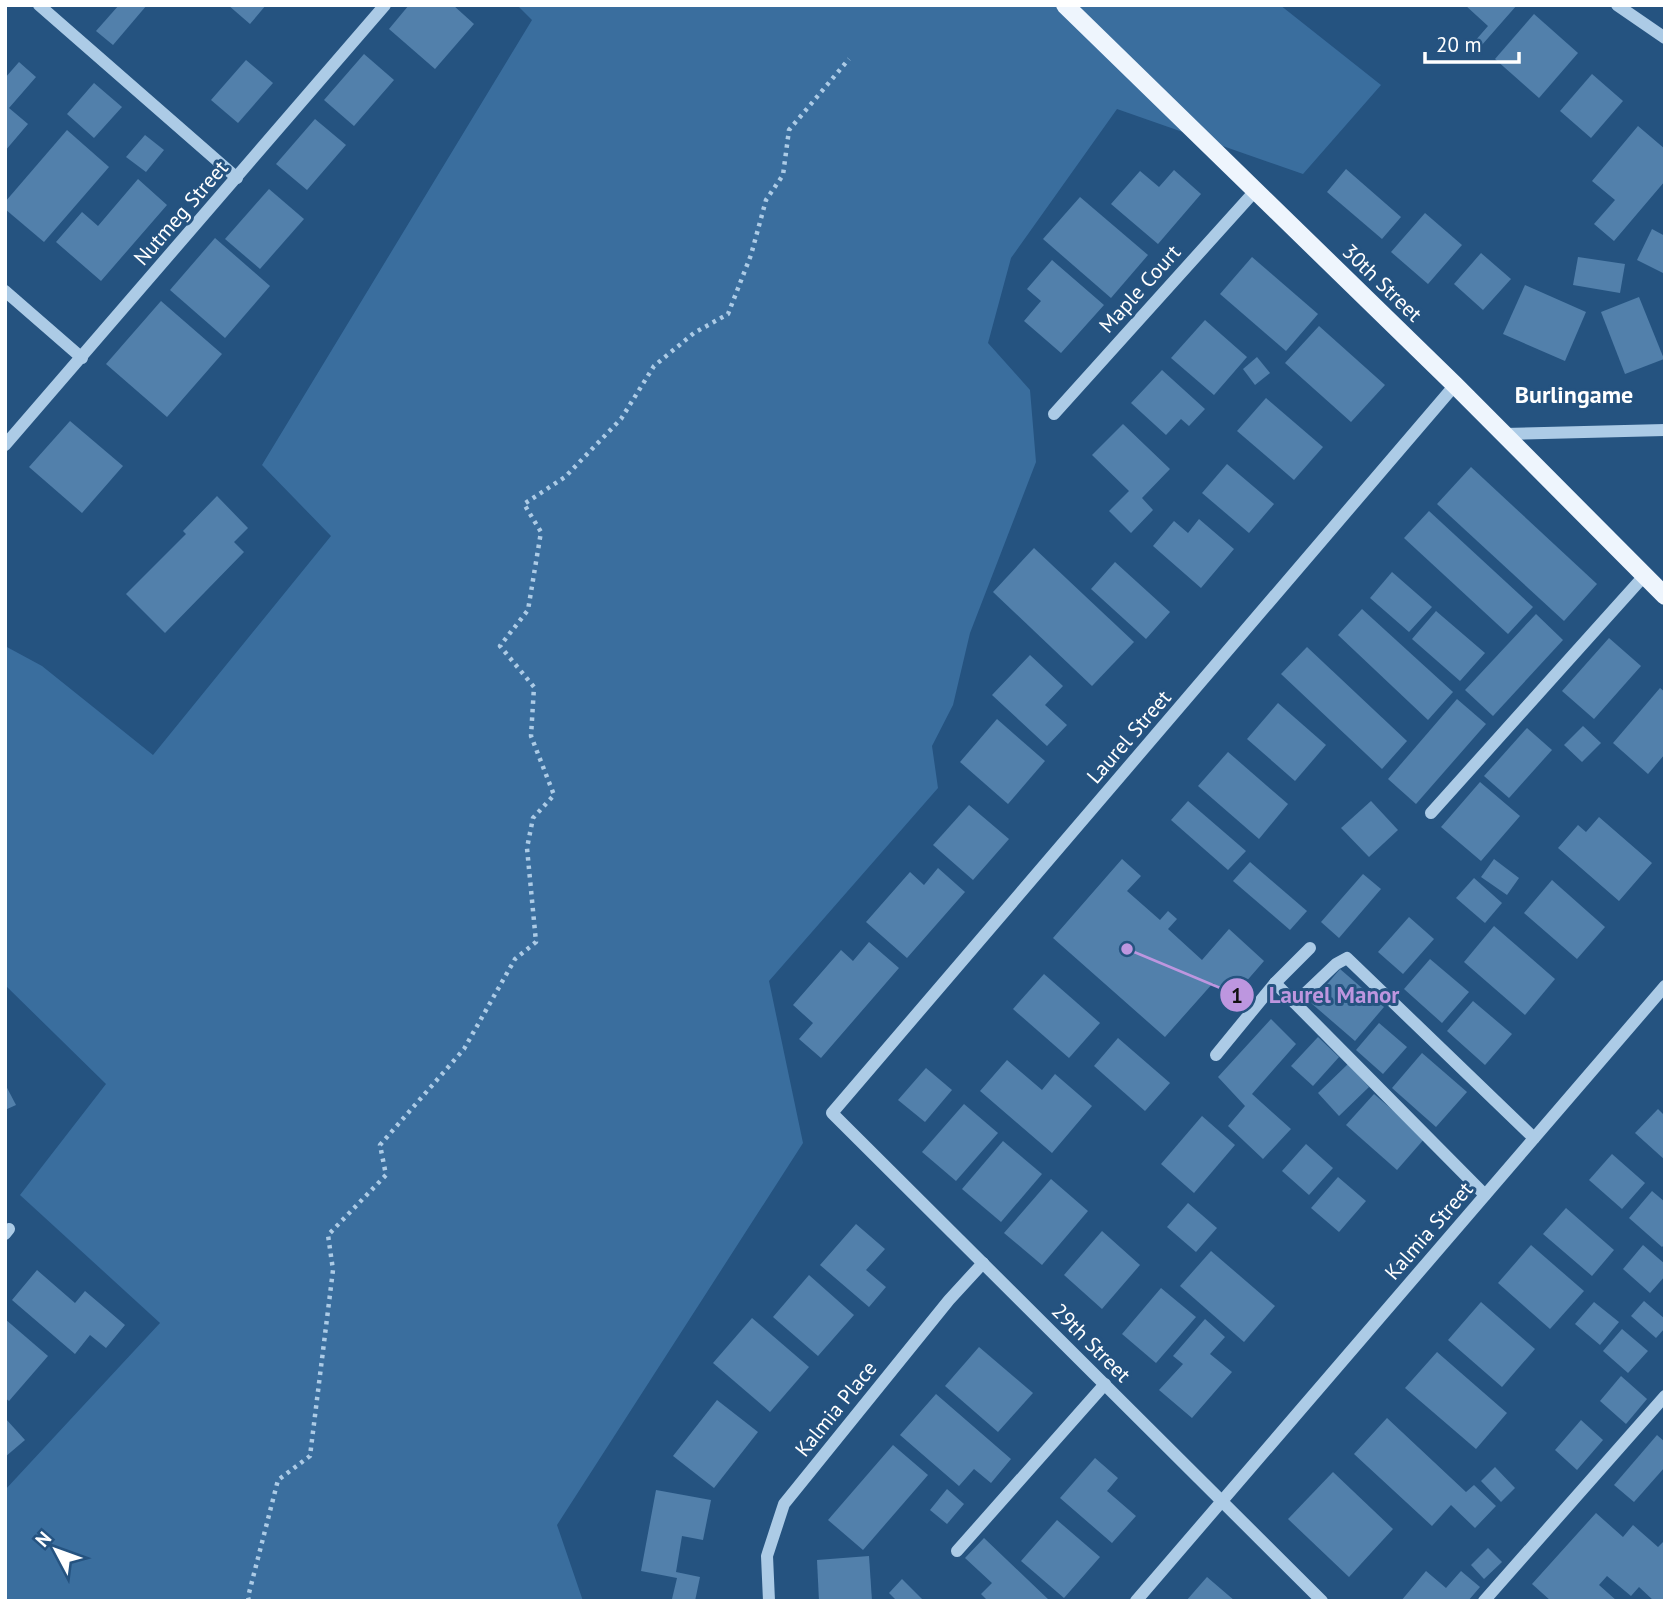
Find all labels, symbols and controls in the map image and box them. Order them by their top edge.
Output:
scale bar [1425,21,1520,65]
text: 20 m [1436,31,1482,58]
street label: Nutmeg Street [128,155,234,271]
street label: 30th Street [1337,238,1428,327]
street label: Maple Court [1093,239,1186,338]
district label: Burlingame [1515,379,1633,410]
street label: Laurel Street [1081,684,1177,789]
callout: Laurel Manor [1220,973,1414,1017]
text: Laurel Manor [1269,980,1400,1009]
text: 1 [1231,982,1243,1009]
street label: Kalmia Street [1379,1176,1479,1285]
street label: 29th Street [1046,1297,1137,1388]
street label: Kalmia Place [789,1355,882,1462]
north arrow [21,1515,91,1585]
text: N [30,1526,56,1551]

